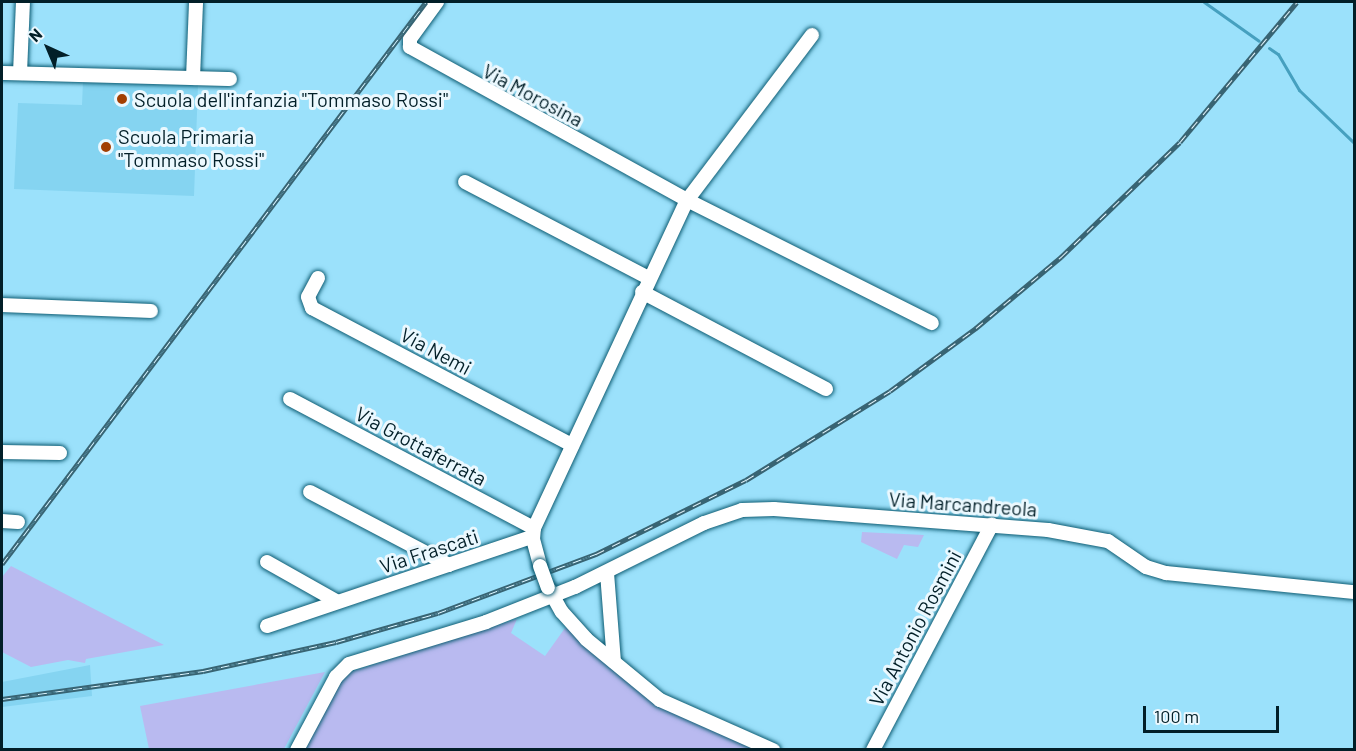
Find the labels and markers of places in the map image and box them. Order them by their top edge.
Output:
place label: Scuola dell'infanzia "Tommaso Rossi" [134,87,448,111]
marker: Scuola dell'infanzia "Tommaso Rossi" [115,92,129,106]
place label: Scuola Primaria "Tommaso Rossi" [118,124,264,171]
marker: Scuola Primaria "Tommaso Rossi" [99,140,113,154]

